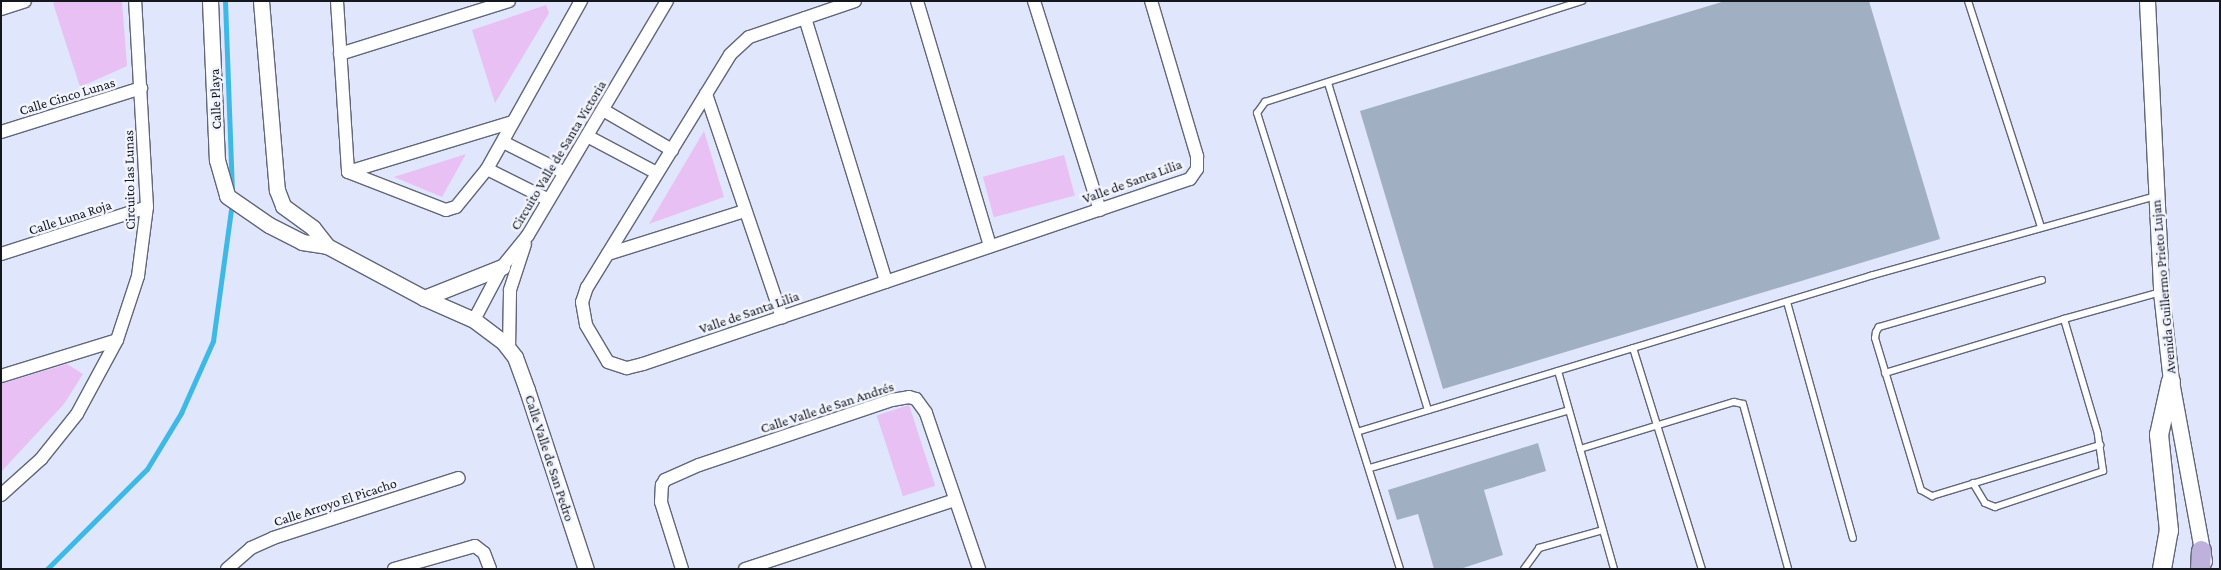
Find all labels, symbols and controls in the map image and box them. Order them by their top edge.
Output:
street label: Calle Playa [206,68,224,130]
street label: Calle Cinco Lunas [17,73,117,119]
street label: Circuito Valle de Santa Victoria [507,77,609,233]
street label: Circuito las Lunas [120,130,138,230]
street label: Valle de Santa Lilia [1080,155,1184,207]
street label: Calle Luna Roja [26,196,114,238]
street label: Avenida Guillermo Prieto Lujan [2147,199,2179,375]
street label: Valle de Santa Lilia [697,287,801,337]
street label: Calle Valle de San Andrés [758,377,896,437]
street label: Calle Valle de San Pedro [522,393,578,523]
street label: Calle Arroyo El Picacho [271,474,399,530]

